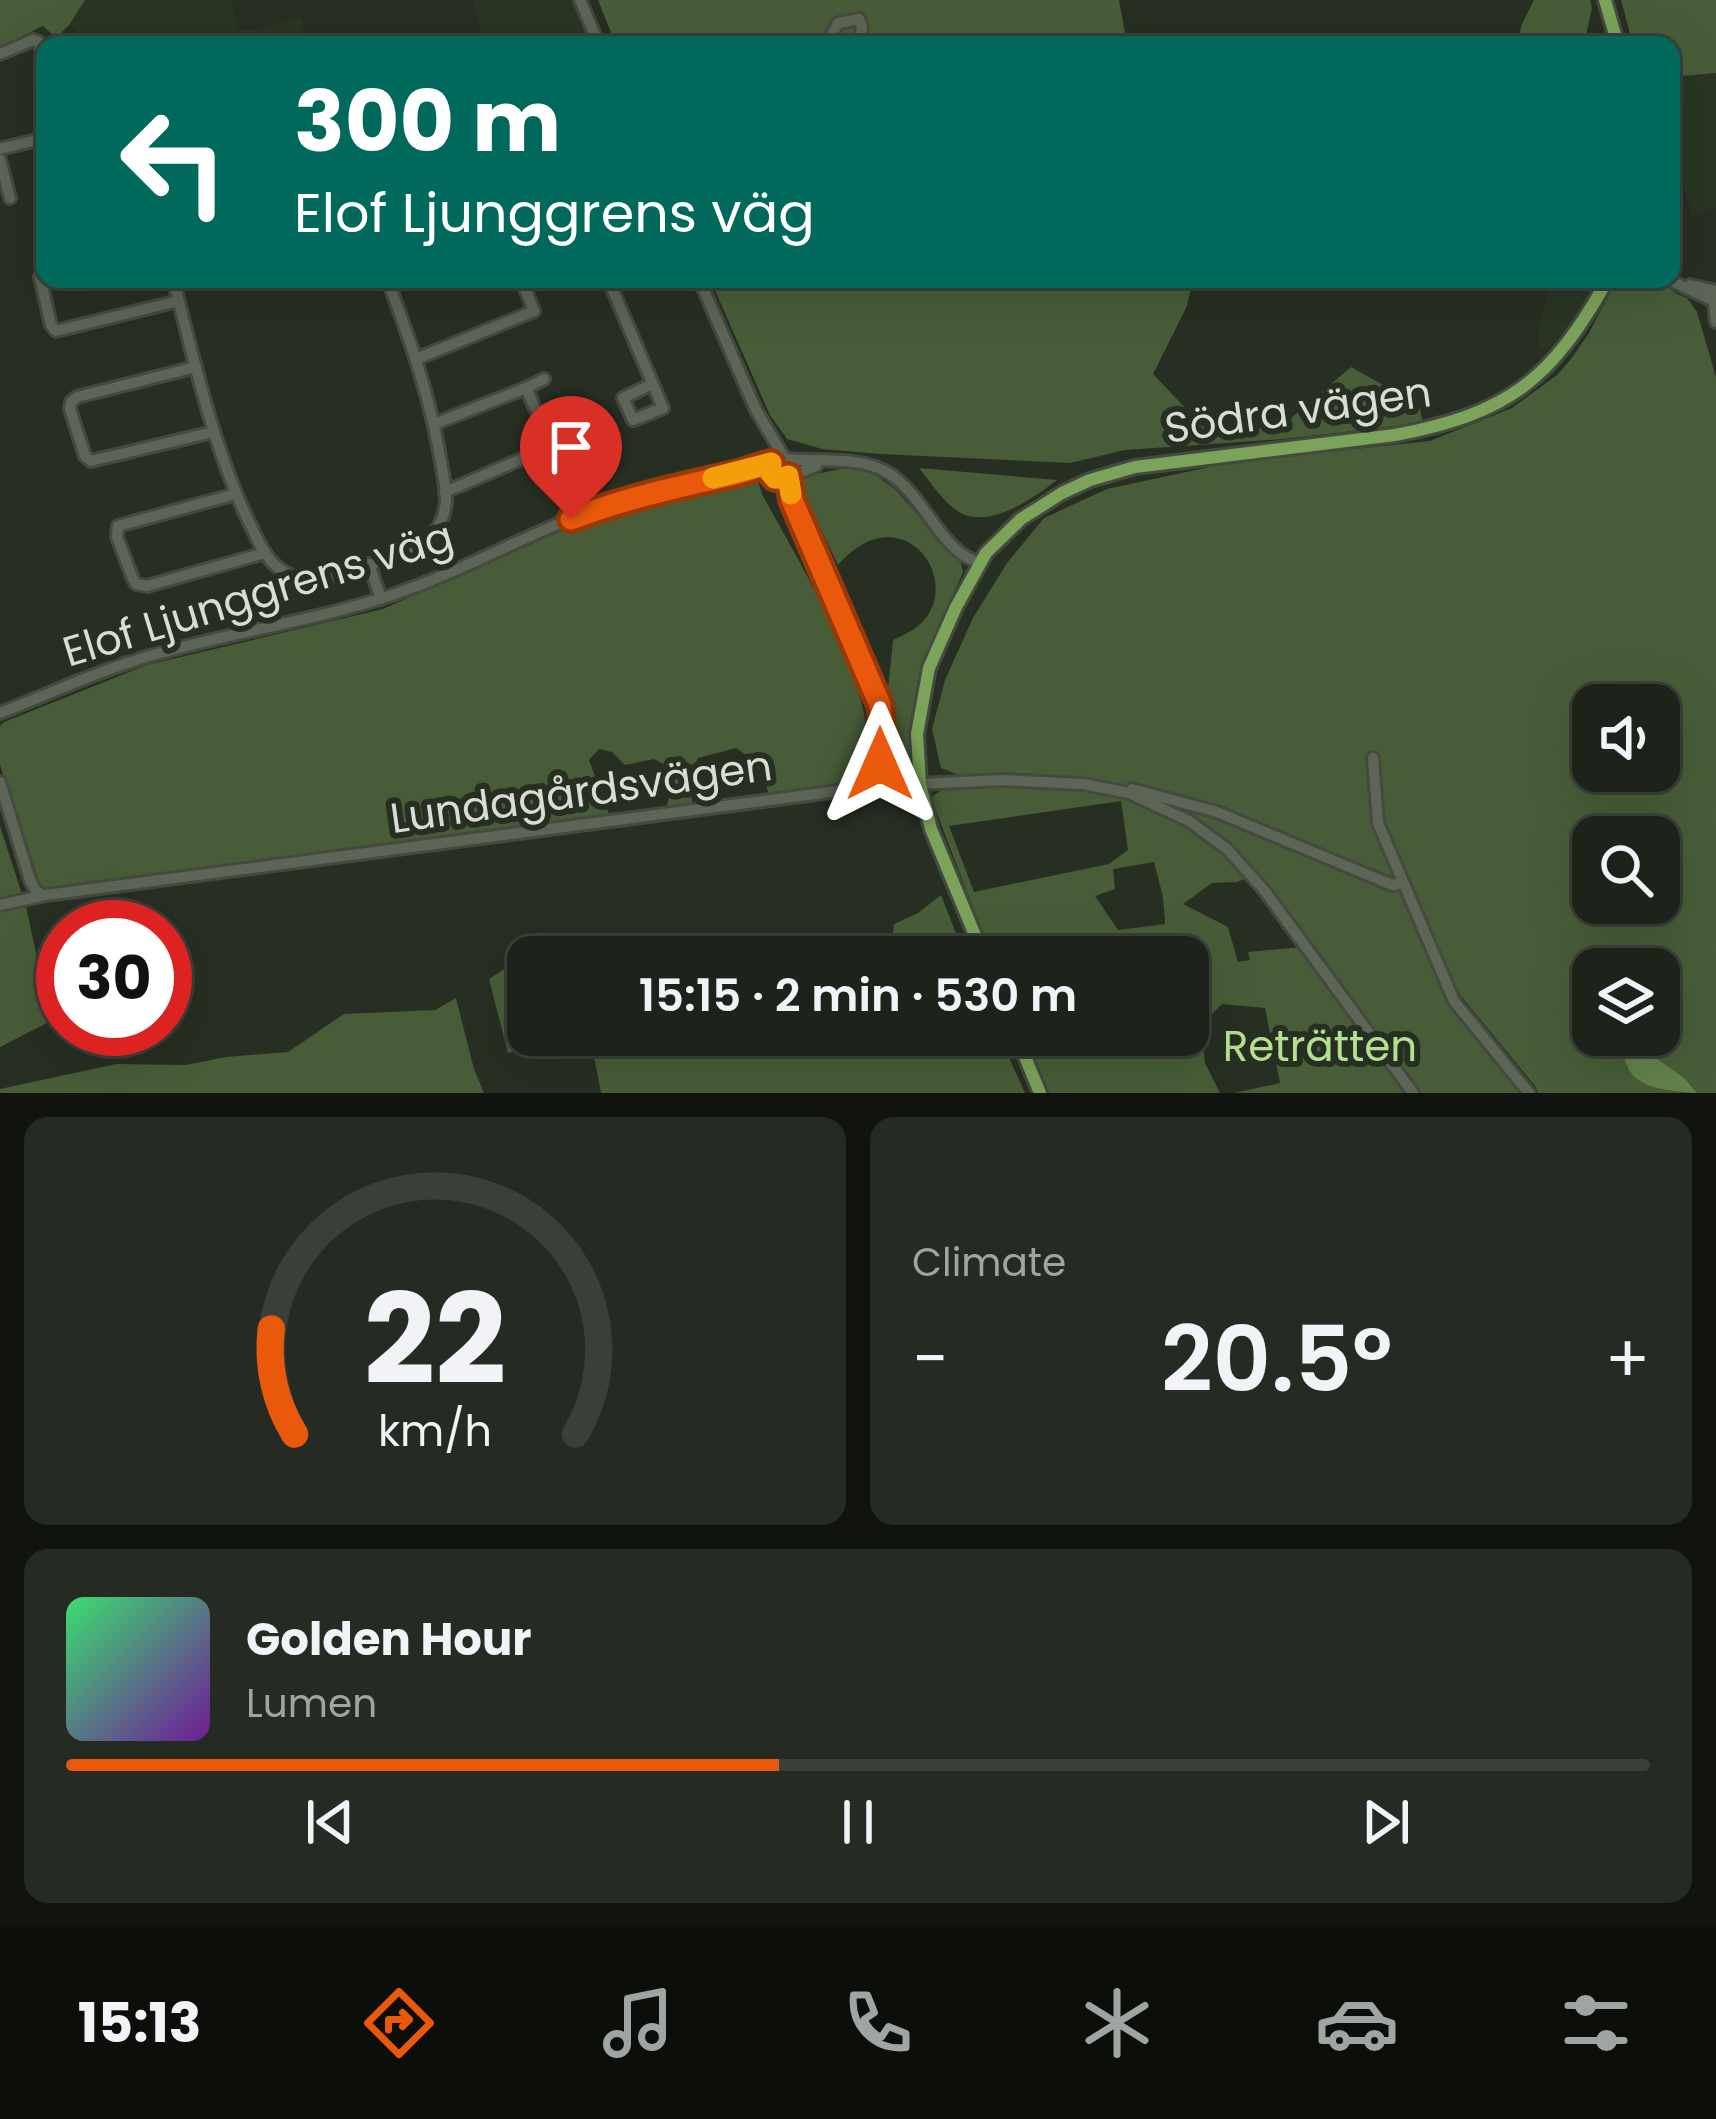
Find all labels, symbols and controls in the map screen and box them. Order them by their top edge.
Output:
text: 300 m [294,63,561,180]
icon: left [96,84,252,240]
text: Elof Ljunggrens väg [294,175,815,251]
street label: Södra vägen [1161,362,1435,458]
pin [520,396,622,519]
icon: arrive [538,414,604,480]
street label: Elof Ljunggrens väg [56,507,460,681]
map controls [1572,684,1680,1056]
button: sound [1572,684,1680,792]
position arrow [817,701,943,827]
street label: Lundagårdsvägen [386,736,776,848]
button: search [1572,816,1680,924]
speed limit sign: 30 [36,900,192,1056]
button: layers [1572,948,1680,1056]
text: 15:15 · 2 min · 530 m [639,964,1077,1027]
park label: Reträtten [1223,1017,1417,1076]
text: Climate [912,1235,1066,1290]
text: 22 [364,1252,506,1427]
text: 20.5° [1161,1296,1392,1423]
text: − [912,1313,948,1405]
text: + [1605,1313,1650,1405]
text: km/h [378,1401,492,1461]
text: Golden Hour [246,1608,532,1671]
text: Lumen [246,1676,377,1731]
icon: previous [297,1789,363,1855]
icon: pause [825,1789,891,1855]
icon: next [1353,1789,1419,1855]
icon: directions [357,1981,441,2065]
icon: music [596,1981,680,2065]
icon: phone [836,1981,920,2065]
icon: climate [1075,1981,1159,2065]
icon: car [1315,1981,1399,2065]
icon: filters [1554,1981,1638,2065]
text: 15:13 [78,1985,201,2061]

